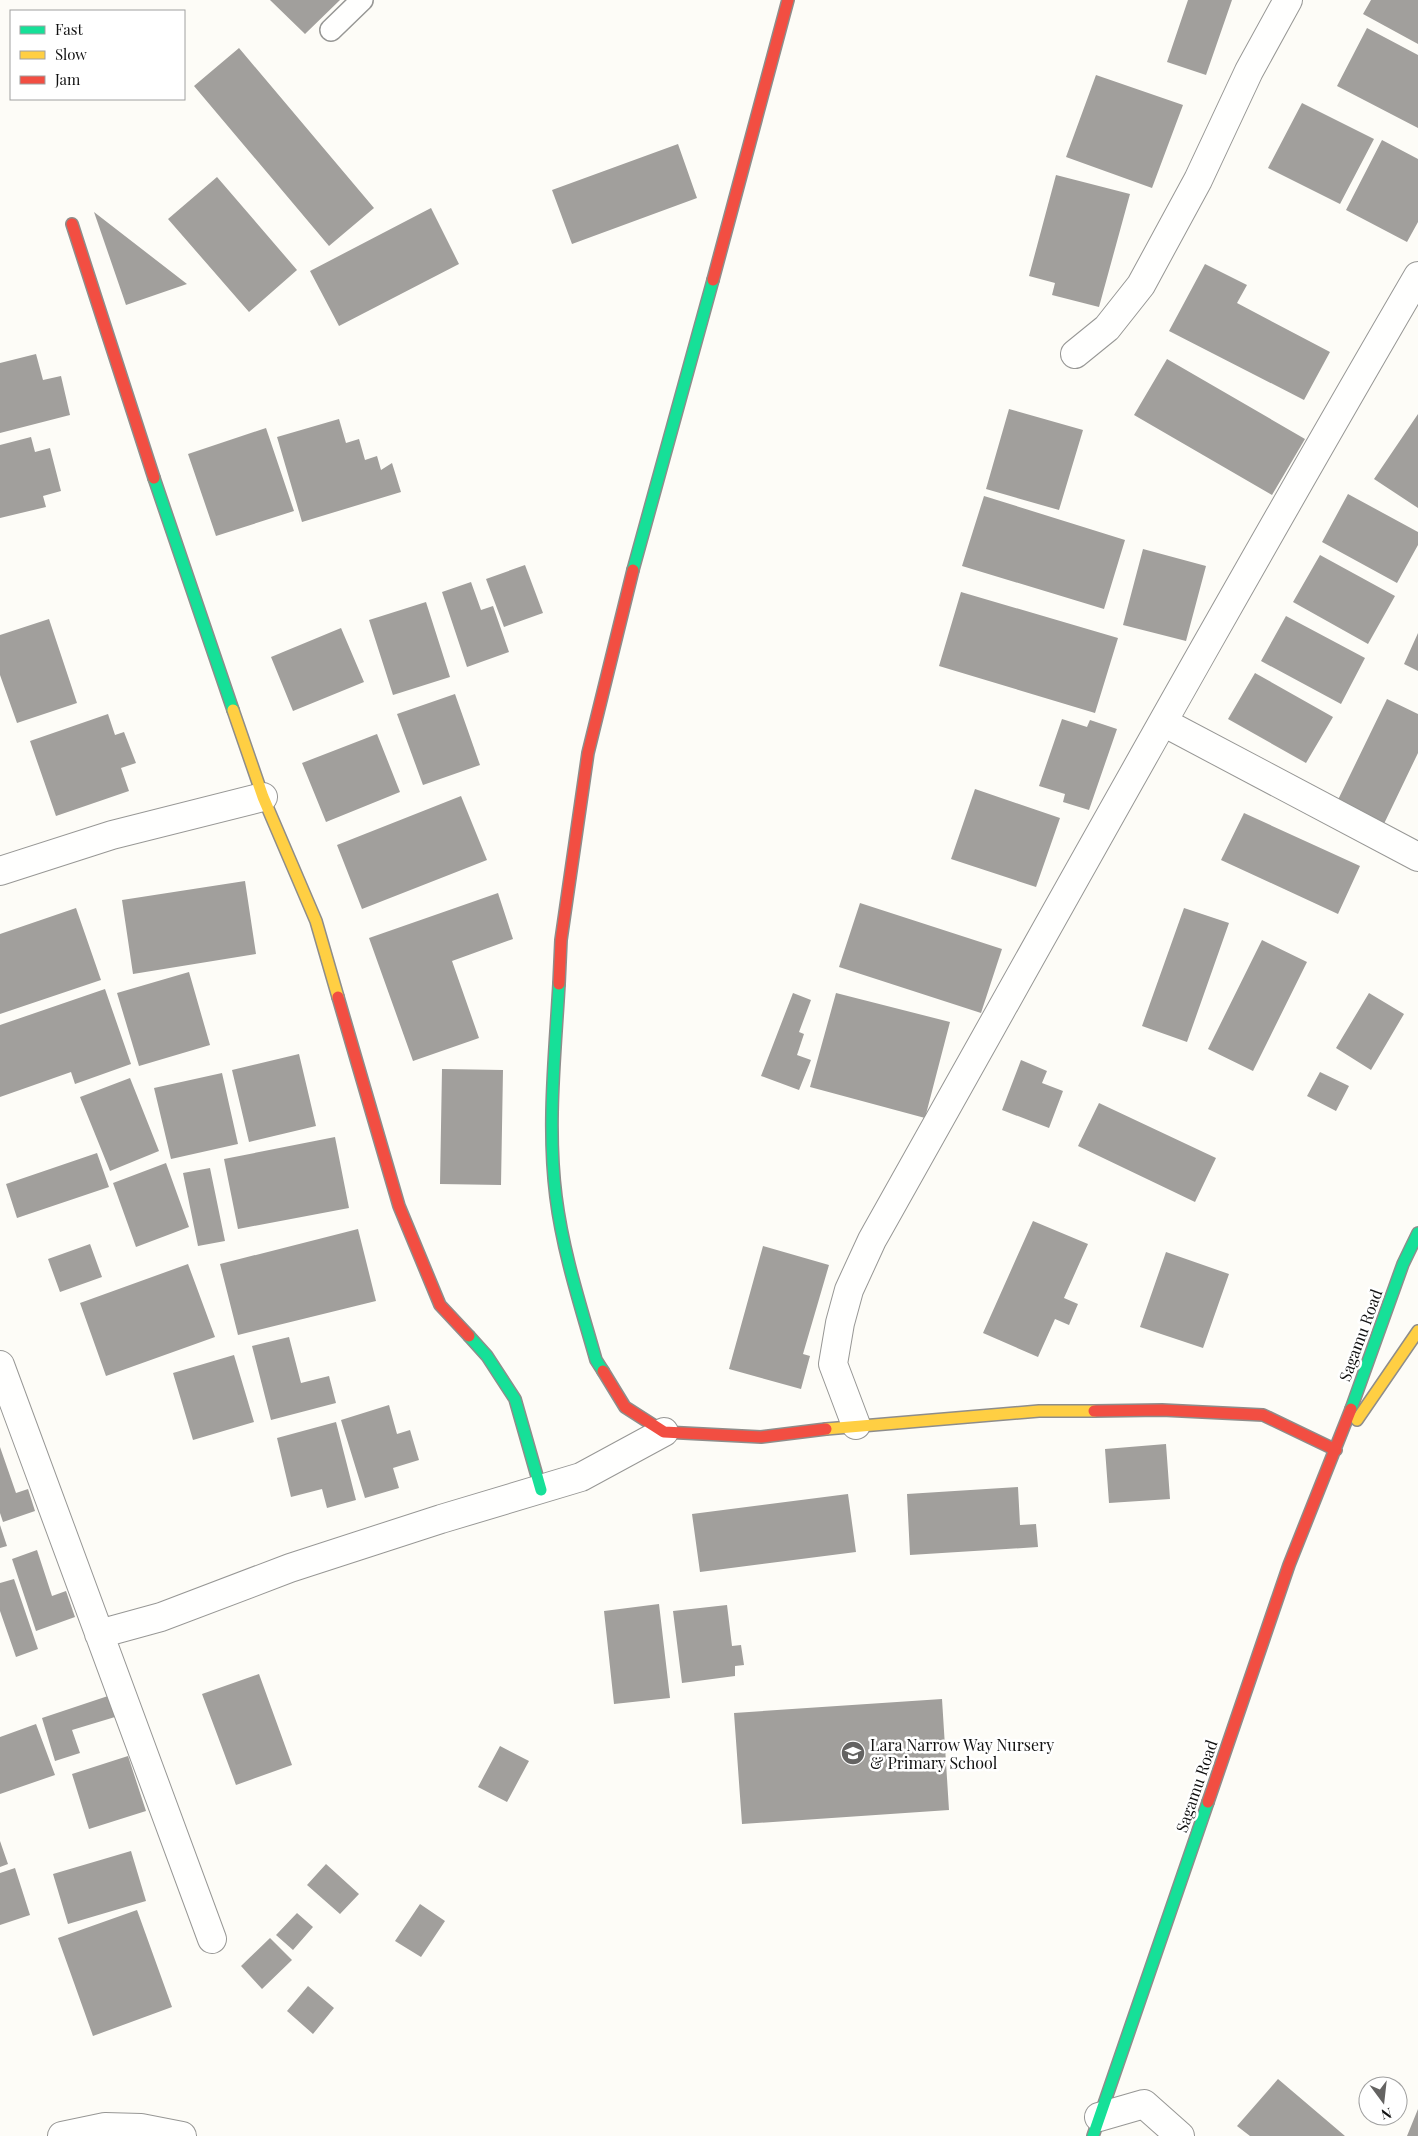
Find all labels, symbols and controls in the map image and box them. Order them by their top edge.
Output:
legend [10,10,185,100]
text: Fast [55,19,84,39]
text: Slow [55,44,87,64]
text: Jam [54,69,81,89]
street label: Sagamu Road [1334,1286,1386,1384]
place label: Lara Narrow Way Nursery & Primary School [870,1734,1054,1773]
street label: Sagamu Road [1170,1737,1222,1835]
school or university icon: Lara Narrow Way Nursery & Primary School [840,1740,866,1766]
north arrow [1358,2076,1408,2126]
text: N [1379,2104,1394,2125]

